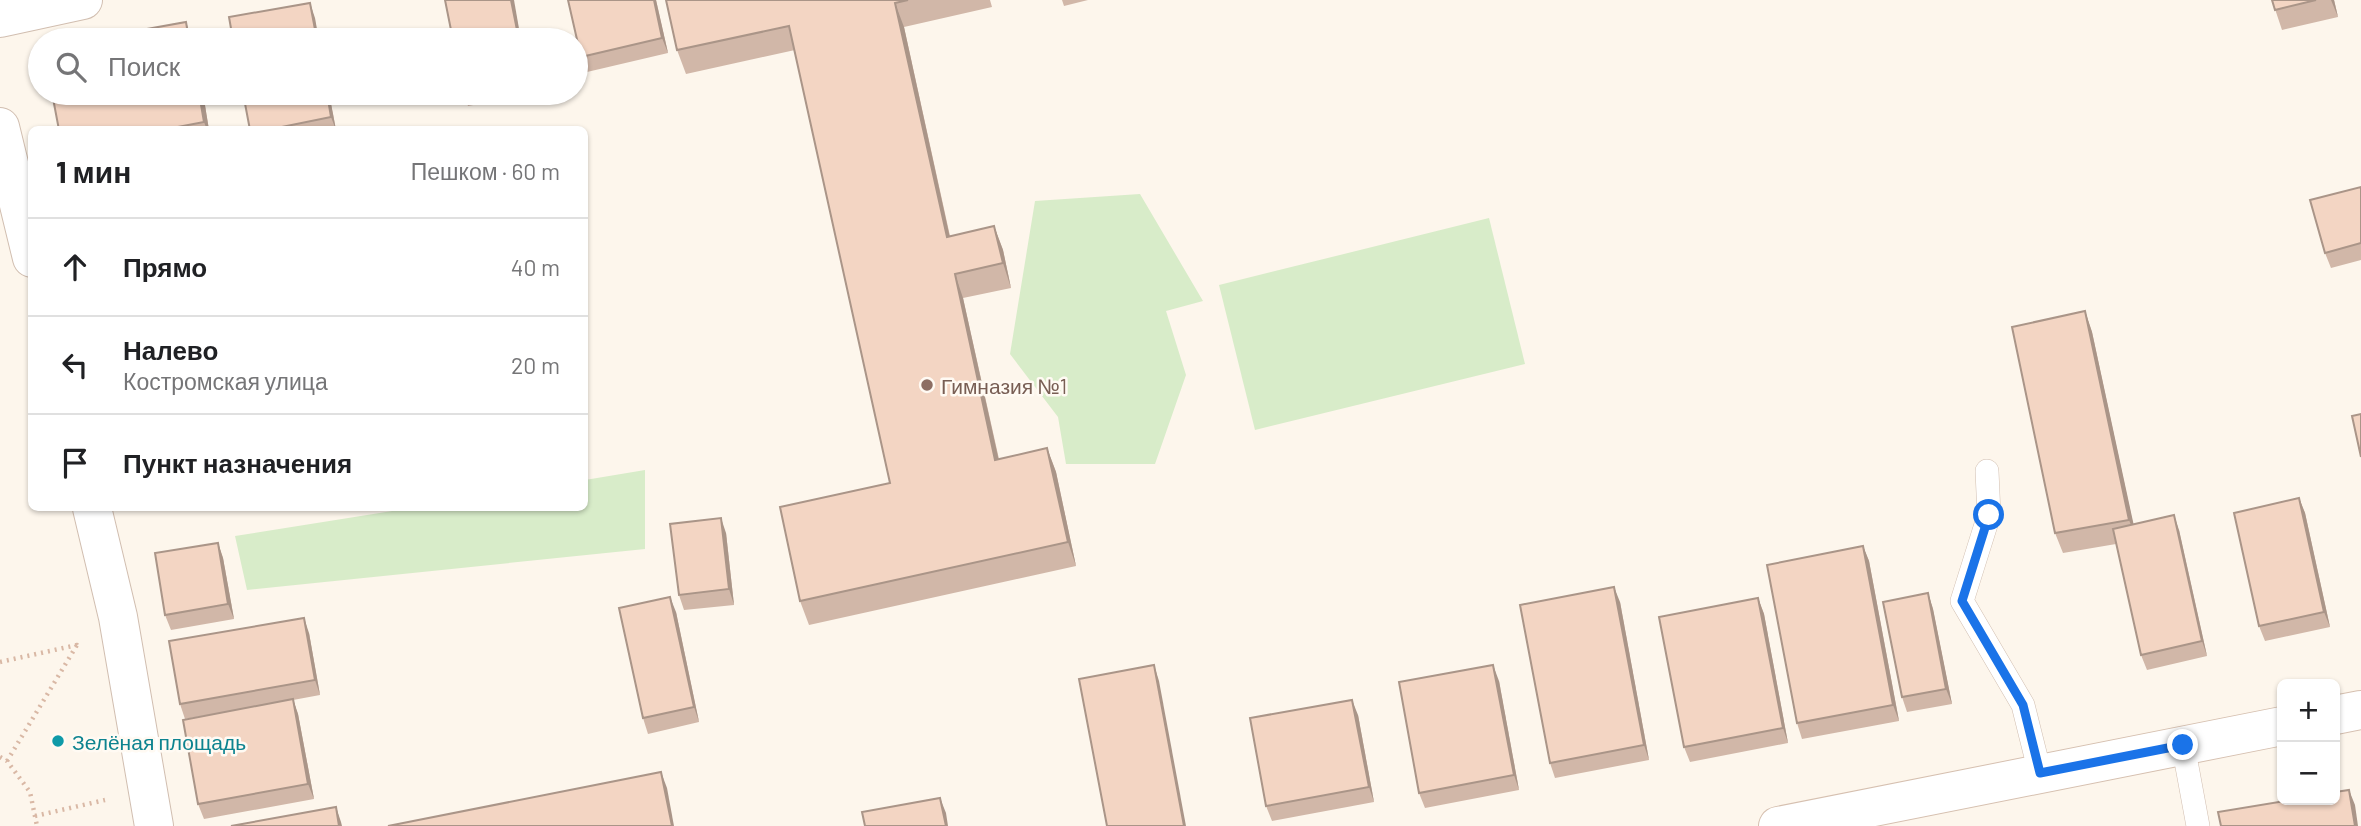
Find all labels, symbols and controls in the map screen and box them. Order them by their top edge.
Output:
search box [28,28,588,105]
icon: search [52,48,90,86]
text: Поиск [108,50,180,81]
text: 1 мин [56,153,131,189]
text: Пешком · 60 m [411,157,560,185]
icon: ahead [56,248,94,286]
text: Прямо [123,251,207,282]
text: 40 m [511,253,560,281]
text: Налево [123,334,218,365]
icon: left [56,346,94,384]
text: 20 m [511,351,560,379]
text: Костромская улица [123,367,328,395]
place label: Гимназия №1 [941,373,1067,398]
marker: Гимназия №1 [919,377,935,393]
icon: arrive [56,444,94,482]
text: Пункт назначения [123,447,352,478]
route start [1973,499,2004,530]
map controls [2277,679,2340,805]
button: + [2277,679,2340,742]
place label: Зелёная площадь [72,729,246,754]
route end [2167,729,2198,760]
marker: Зелёная площадь [50,733,66,749]
button: − [2277,742,2340,805]

